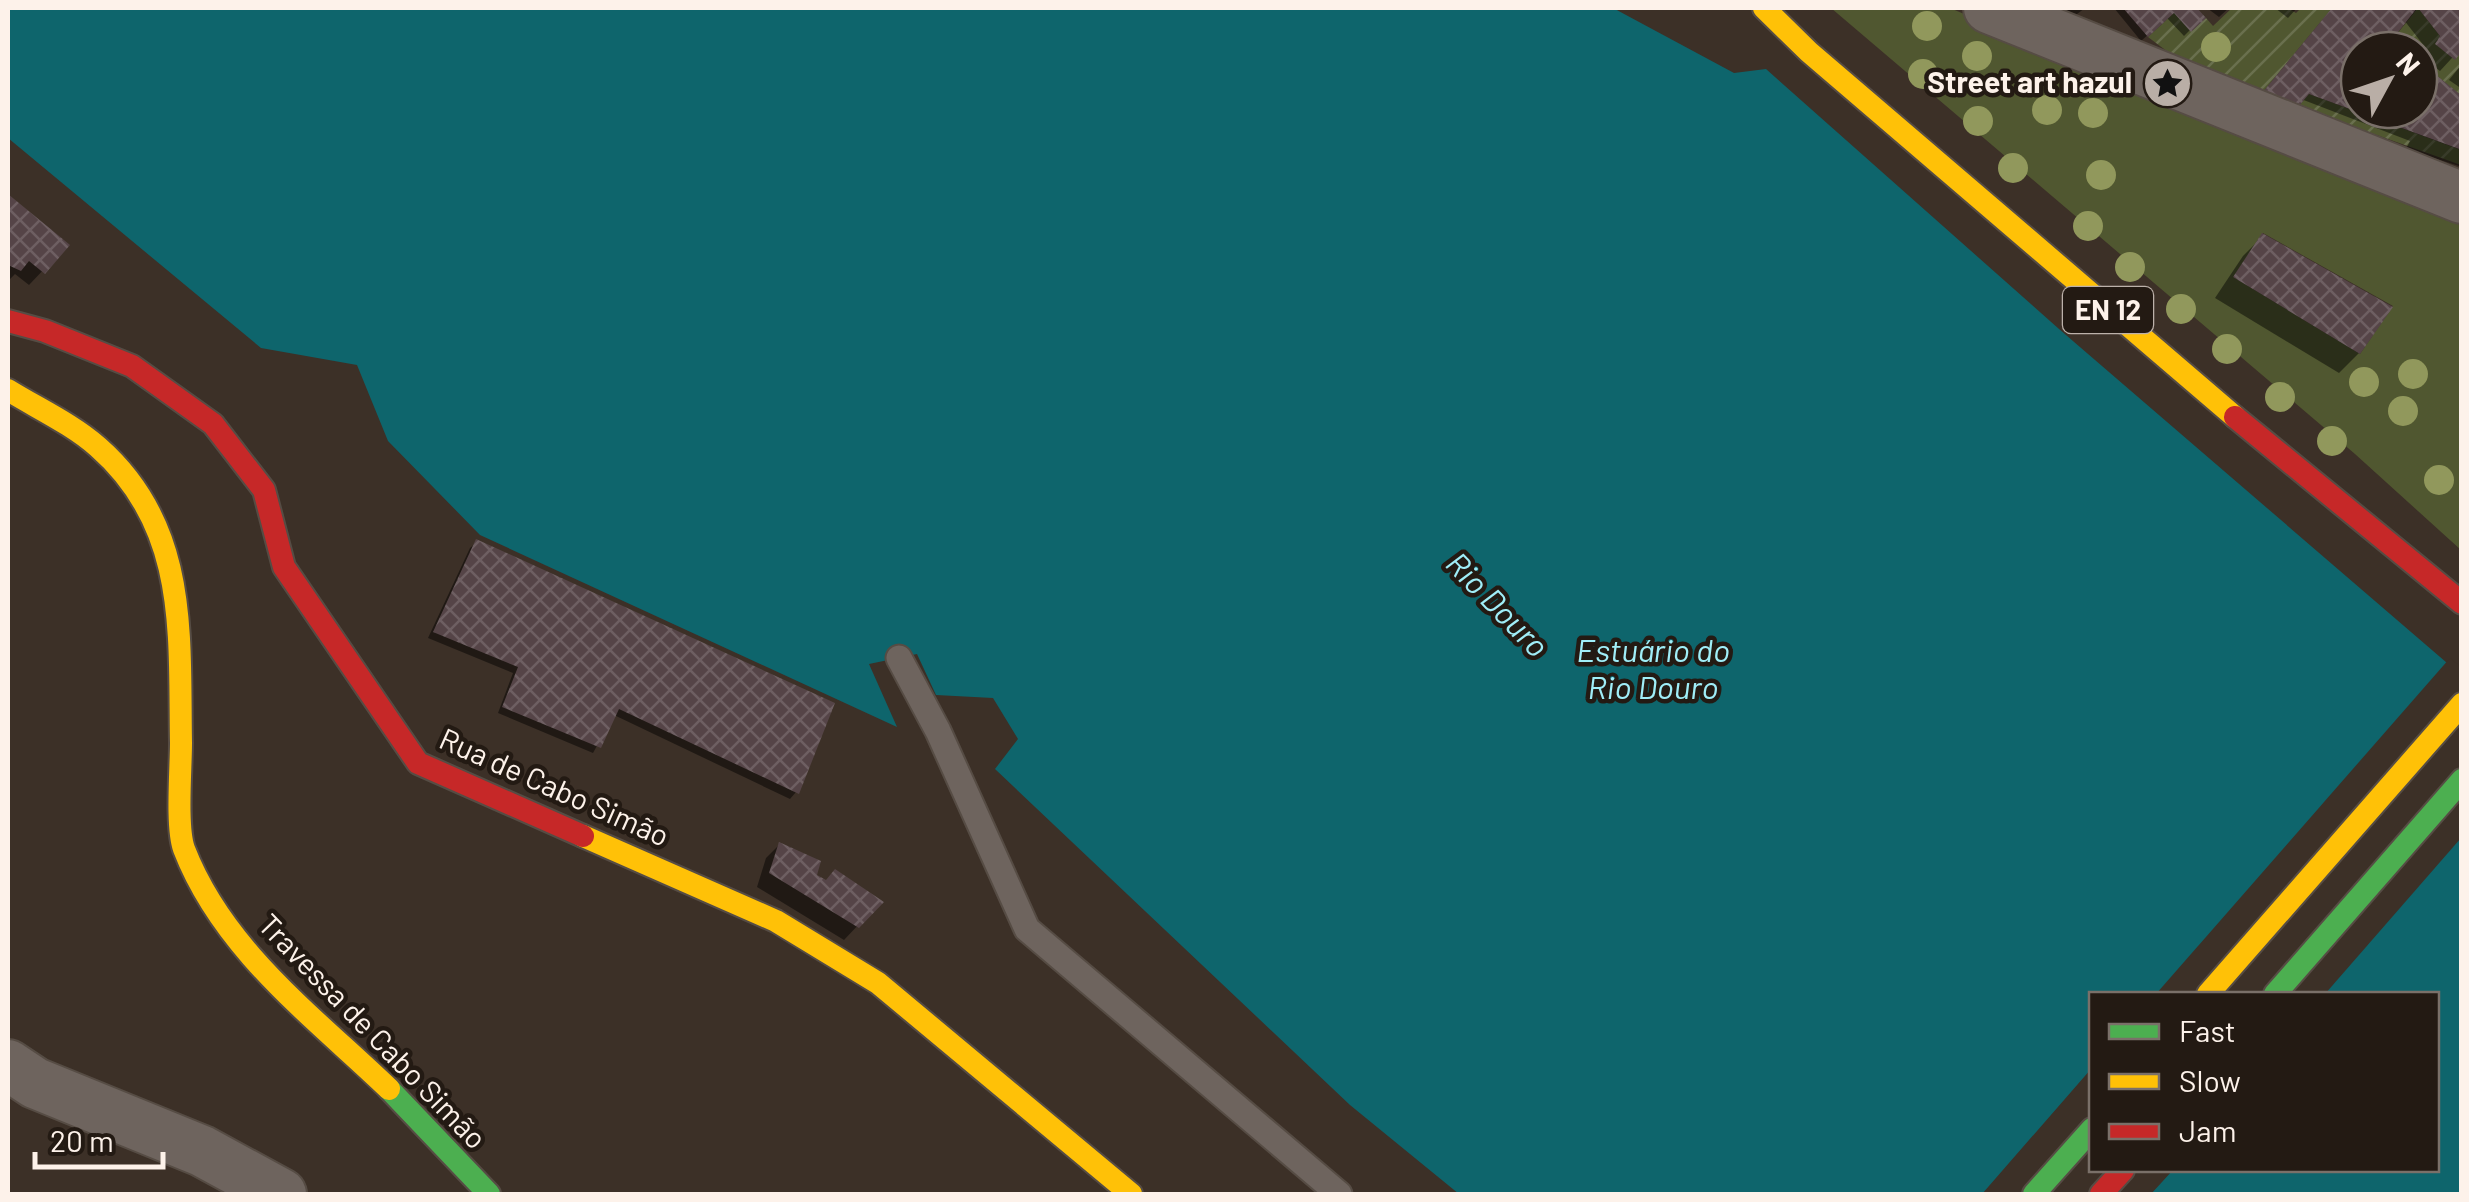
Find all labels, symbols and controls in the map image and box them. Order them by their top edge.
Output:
north arrow [2339,30,2439,130]
text: N [2390,45,2428,81]
place icon: Street art hazul [2141,57,2193,109]
place label: Street art hazul [1927,63,2132,99]
road number: EN 12 [2063,287,2153,333]
water label: Rio Douro [1439,543,1558,664]
water label: Estuário do Rio Douro [1576,630,1730,705]
street label: Rua de Cabo Simão [434,719,675,853]
street label: Travessa de Cabo Simão [252,906,495,1155]
legend [2089,992,2439,1172]
text: Fast [2179,1012,2236,1048]
text: Slow [2179,1062,2241,1098]
scale bar [35,1107,162,1169]
text: Jam [2179,1112,2236,1148]
text: 20 m [50,1122,114,1158]

